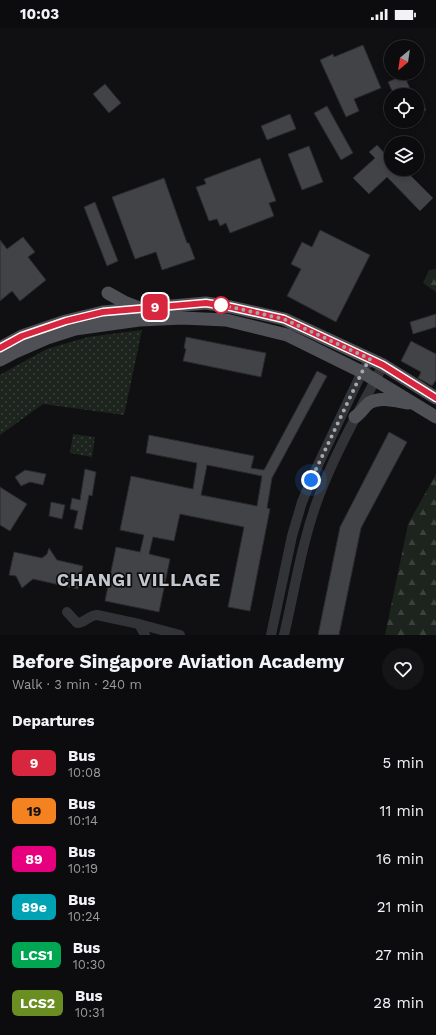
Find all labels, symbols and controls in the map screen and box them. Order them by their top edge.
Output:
text: 10:03 [20,5,59,23]
north arrow [384,40,424,80]
map controls [384,40,424,176]
button: locate [384,88,424,128]
button: layers [384,136,424,176]
line badge: 9 [142,294,168,320]
unlabelled marker [212,296,230,314]
text: 9 [151,299,159,315]
your location [301,470,321,490]
district label: CHANGI VILLAGE [57,569,221,590]
button: heart [382,648,424,690]
text: Before Singapore Aviation Academy [12,650,344,673]
text: Walk · 3 min · 240 m [12,677,142,692]
text: Departures [12,712,95,730]
text: Bus [68,747,96,765]
text: 5 min [383,754,424,772]
text: 9 [30,755,38,771]
text: 10:08 [68,765,101,780]
text: Bus [68,795,96,813]
text: 11 min [380,802,424,820]
text: 19 [27,803,41,819]
text: 10:14 [68,813,98,828]
text: Bus [68,843,96,861]
text: 16 min [376,850,424,868]
text: 89 [25,851,43,867]
text: 10:19 [68,861,98,876]
text: Bus [68,891,96,909]
text: 21 min [377,898,424,916]
text: 89e [21,899,47,915]
text: 10:24 [68,909,100,924]
text: Bus [73,939,100,957]
text: 27 min [375,946,424,964]
text: LCS1 [20,947,53,963]
text: 10:30 [73,957,105,972]
text: Bus [75,987,103,1005]
text: 28 min [373,994,424,1012]
text: LCS2 [20,995,55,1011]
text: 10:31 [75,1005,105,1020]

